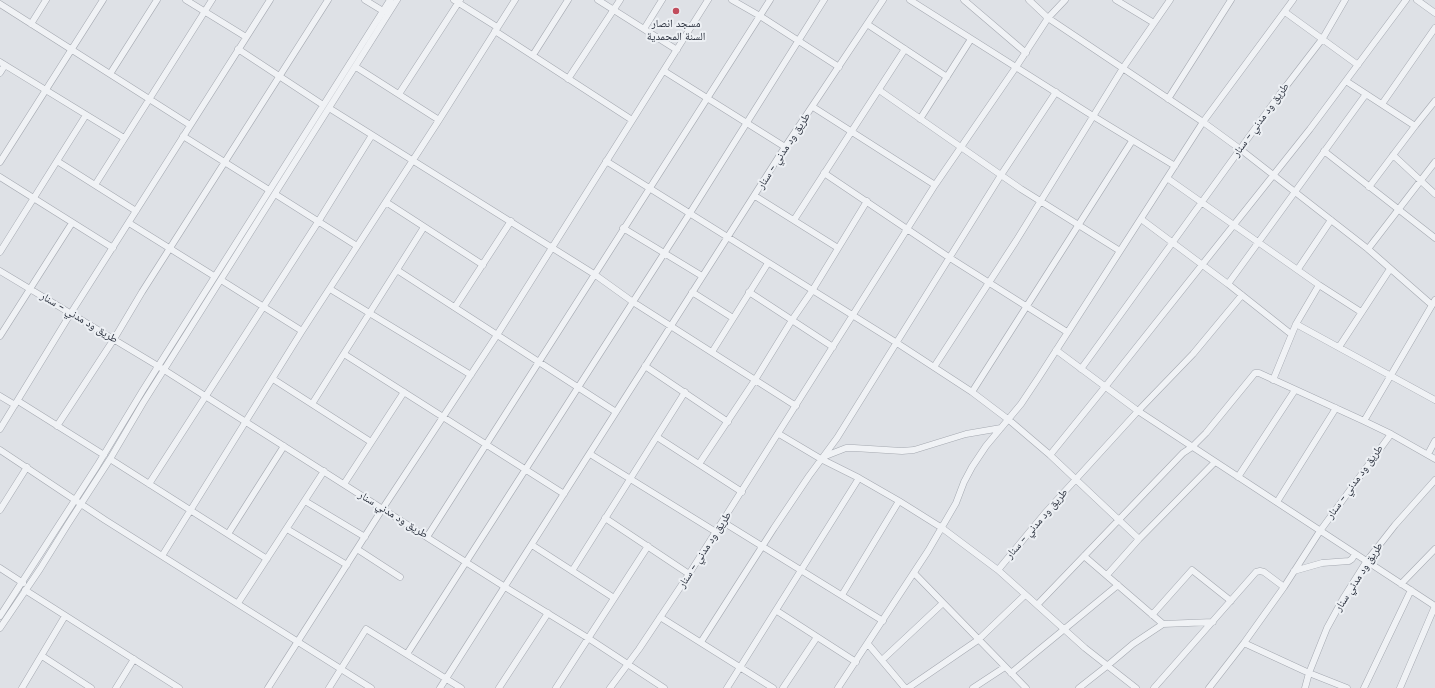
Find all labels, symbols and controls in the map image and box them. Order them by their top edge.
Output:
marker: مسجد انصار السنة المحمدية [671,6,681,16]
place label: مسجد انصار السنة المحمدية [647,17,705,43]
street label: طريق ود مدني - سنار [1230,80,1292,160]
street label: طريق ود مدني - سنار [754,110,814,192]
street label: طريق ود مدني - سنار [38,290,120,346]
street label: طريق ود مدني - سنار [1324,442,1386,522]
street label: طريق ود مدني - سنار [1003,486,1071,562]
street label: طريق ود مدني سنار [356,488,430,542]
street label: طريق ود مدني - سنار [675,509,735,591]
street label: طريق ود مدني سنار [1332,540,1386,614]

